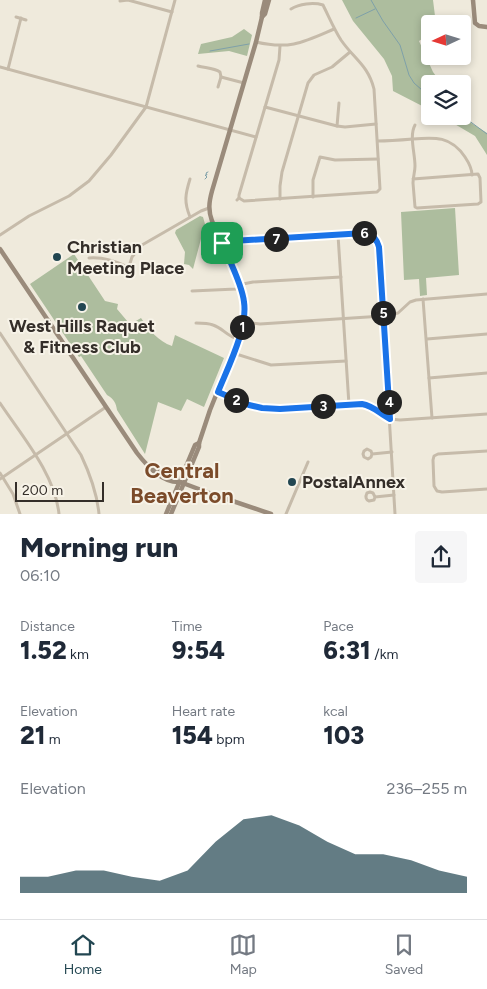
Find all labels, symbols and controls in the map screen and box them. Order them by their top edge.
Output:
north arrow [421,15,471,65]
map controls [421,15,471,125]
button: layers [421,75,471,125]
pin: 6 [352,220,376,246]
pin [201,222,243,264]
text: 6 [360,225,369,242]
pin: 7 [264,226,288,252]
icon: arrive [208,229,236,257]
text: 7 [273,231,280,248]
place label: Christian Meeting Place [67,236,184,279]
marker: Christian Meeting Place [51,251,63,263]
pin: 5 [370,300,396,326]
marker: West Hills Raquet & Fitness Club [76,301,88,313]
text: 5 [379,305,388,322]
pin: 1 [230,314,254,340]
place label: West Hills Raquet & Fitness Club [9,315,155,358]
text: 1 [240,319,245,336]
pin: 2 [224,388,248,412]
pin: 4 [376,390,402,414]
text: 2 [232,392,241,409]
pin: 3 [310,394,336,418]
text: 4 [385,394,394,411]
text: 3 [320,398,327,415]
district label: Central Beaverton [130,457,234,509]
place label: PostalAnnex [302,471,406,493]
marker: PostalAnnex [286,476,298,488]
scale bar [15,479,104,502]
text: 200 m [22,482,63,499]
text: Morning run [20,530,178,564]
button: share [415,531,467,583]
text: 06:10 [20,566,60,585]
text: Distance [20,618,75,635]
text: Time [172,618,202,635]
text: Pace [323,618,354,635]
text: 1.52 [20,635,67,665]
text: 9:54 [172,635,225,665]
text: 6:31 [323,635,371,665]
text: km [67,646,89,663]
text: /km [371,646,398,663]
text: Elevation [20,703,78,720]
text: Heart rate [172,703,235,720]
text: kcal [323,703,348,720]
text: 21 [20,720,45,750]
text: 154 [172,720,213,750]
text: 103 [323,720,364,750]
text: m [45,731,61,748]
text: bpm [213,731,245,748]
text: Elevation [20,779,86,798]
text: 236–255 m [387,779,467,798]
tab: Home [64,931,102,978]
tab: Map [229,931,257,978]
tab: Saved [385,931,423,978]

